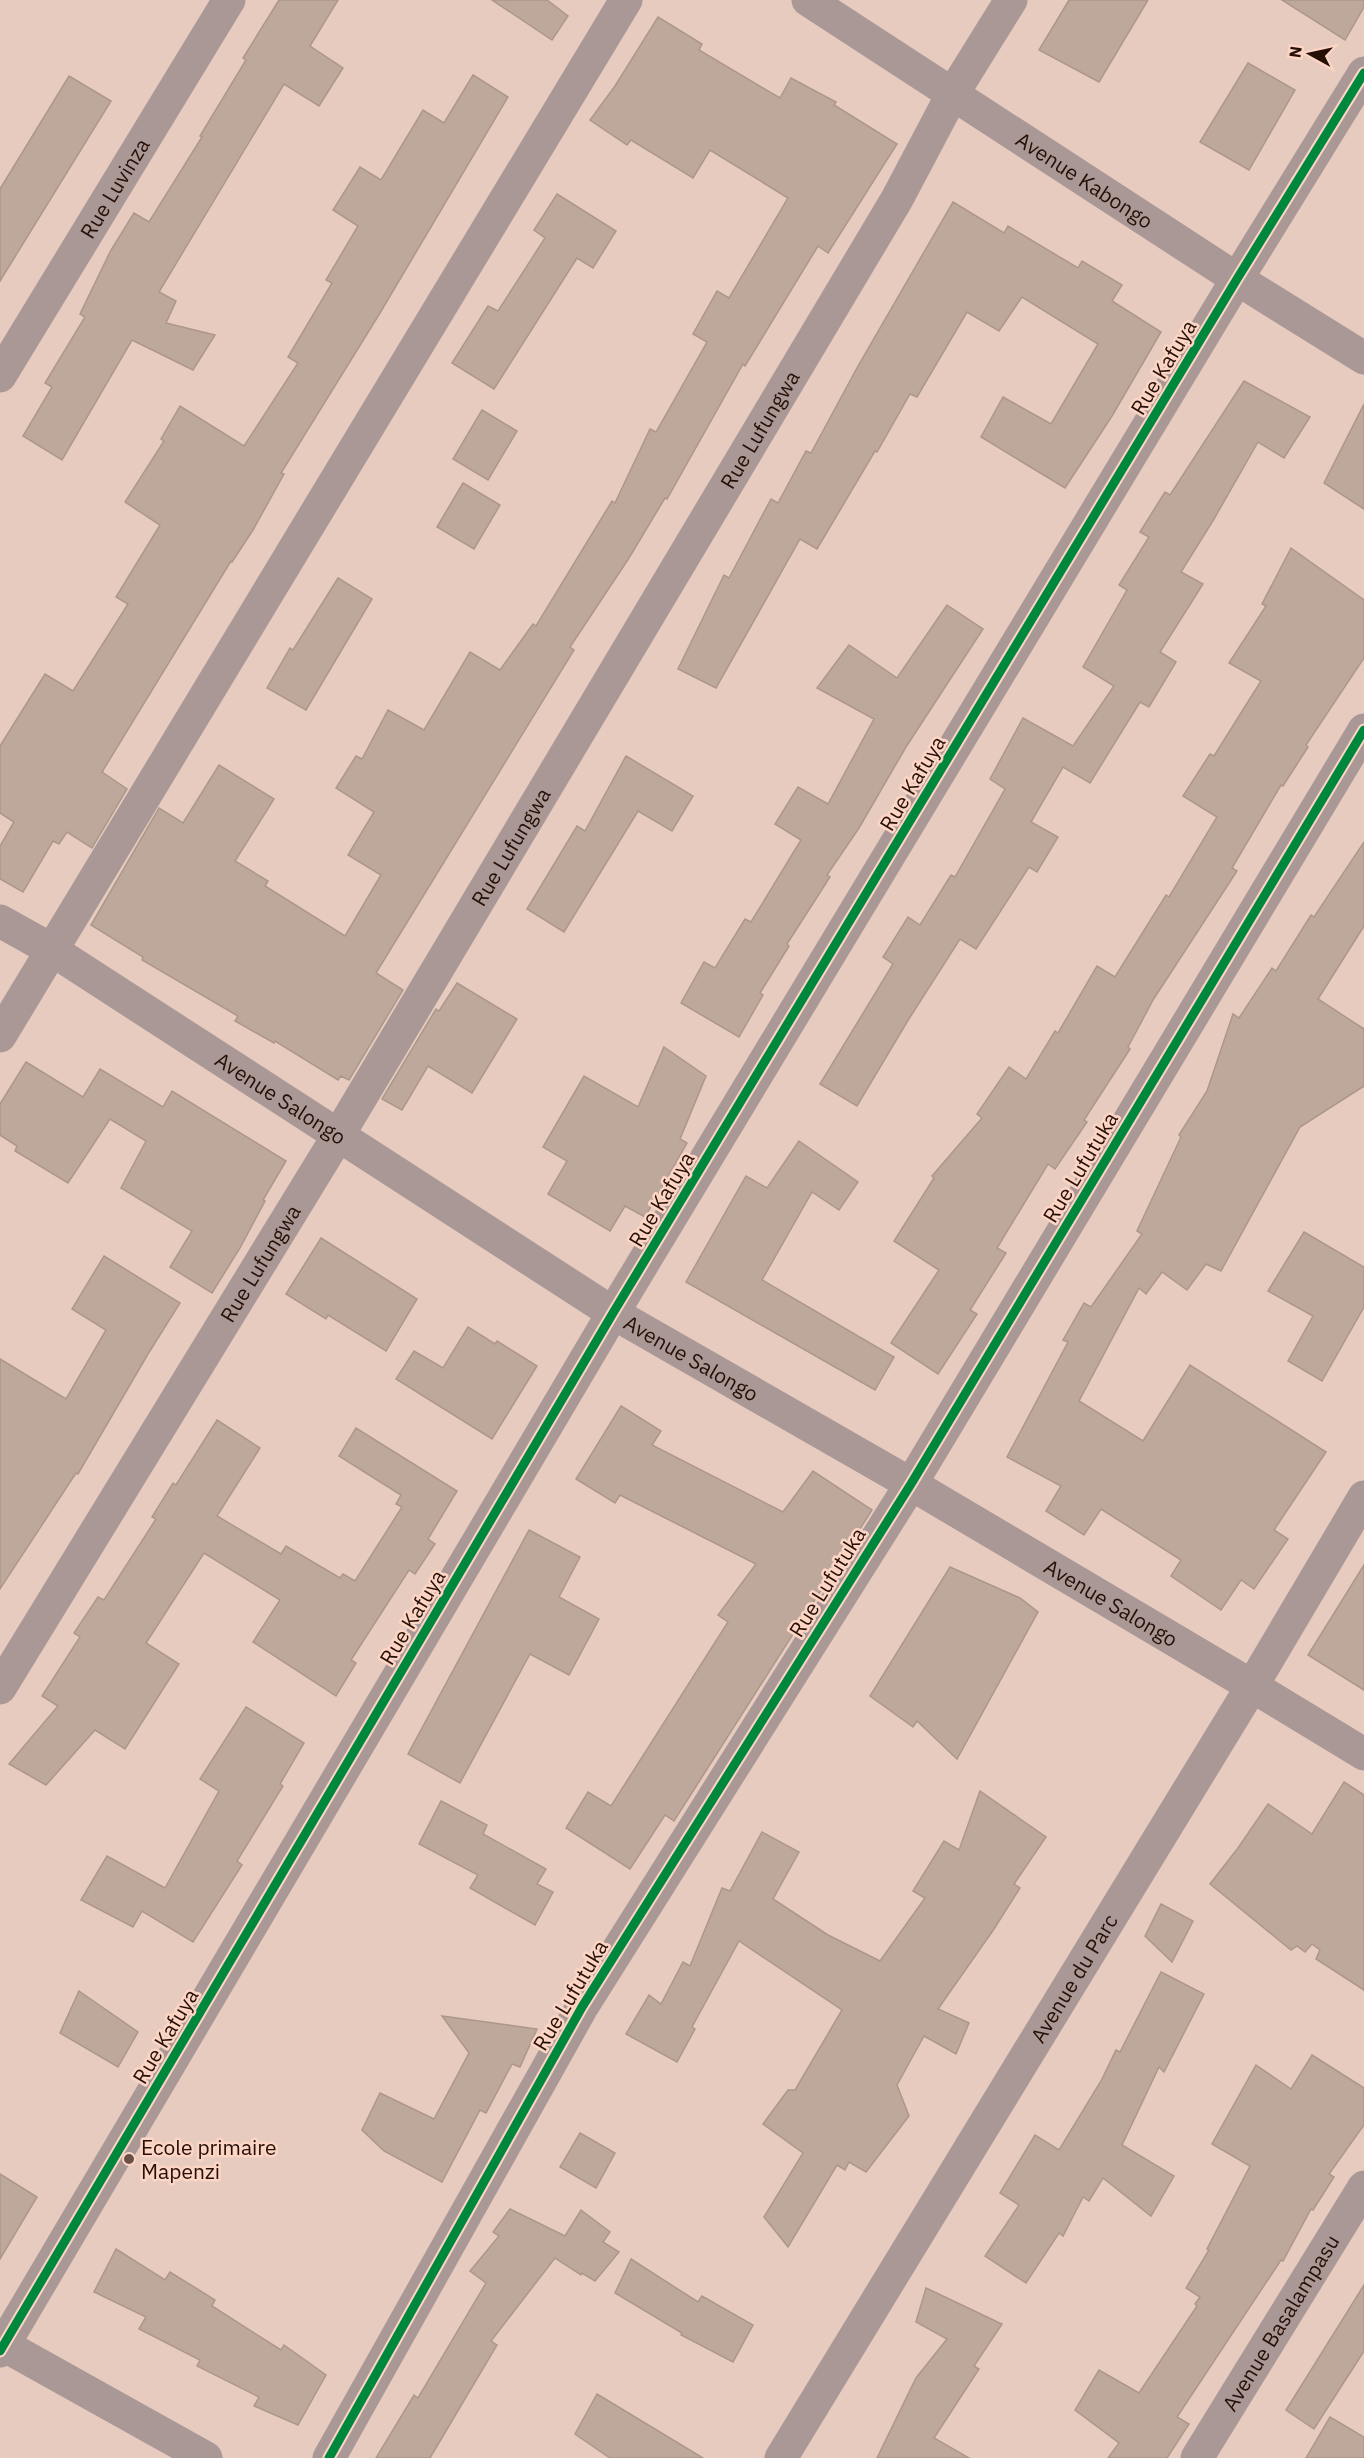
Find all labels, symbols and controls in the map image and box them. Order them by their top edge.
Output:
north arrow [1280,24,1340,84]
text: N [1284,45,1306,59]
street label: Avenue Kabongo [1011,125,1158,235]
street label: Rue Luvinza [73,133,156,243]
street label: Rue Kafuya [1124,314,1202,420]
street label: Rue Lufungwa [713,365,806,494]
street label: Rue Kafuya [873,730,951,836]
street label: Rue Lufungwa [464,782,557,911]
street label: Avenue Salongo [210,1045,352,1151]
street label: Rue Lufutuka [1036,1107,1124,1227]
street label: Rue Kafuya [622,1146,700,1252]
street label: Rue Lufungwa [213,1199,307,1327]
street label: Avenue Salongo [619,1308,764,1408]
street label: Rue Lufutuka [782,1522,872,1642]
street label: Avenue Salongo [1039,1552,1183,1653]
street label: Rue Kafuya [373,1564,451,1670]
street label: Avenue du Parc [1024,1909,1124,2048]
street label: Rue Lufutuka [526,1935,614,2055]
street label: Rue Kafuya [126,1983,204,2089]
place label: Ecole primaire Mapenzi [141,2133,277,2185]
marker: Ecole primaire Mapenzi [122,2152,136,2166]
street label: Avenue Basalampasu [1215,2229,1345,2416]

